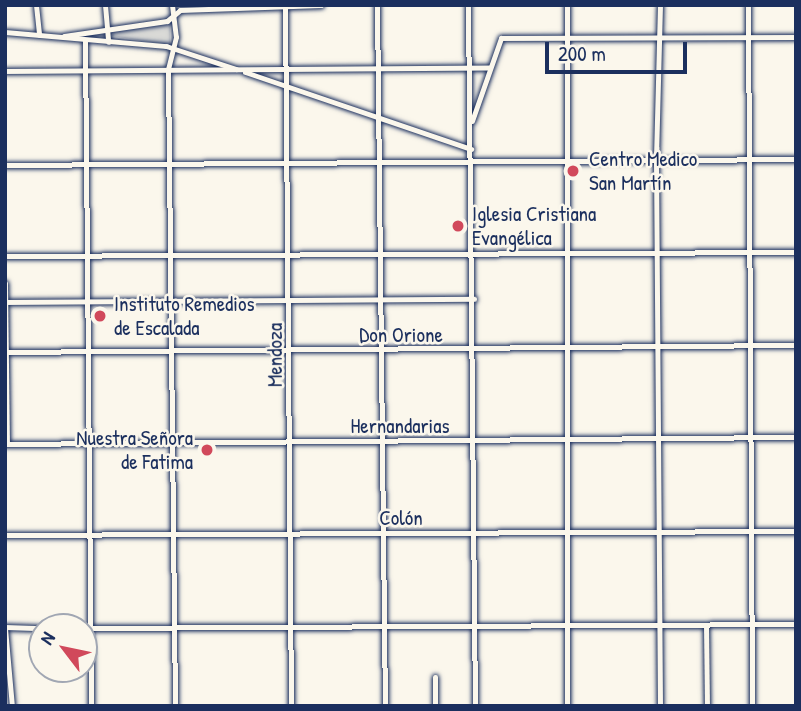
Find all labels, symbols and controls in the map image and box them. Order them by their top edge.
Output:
scale bar [549,28,691,72]
text: 200 m [558,39,606,68]
place label: Centro Medico San Martín [589,146,697,196]
marker: Centro Medico San Martín [563,161,583,181]
place label: Iglesia Cristiana Evangélica [472,201,596,251]
marker: Iglesia Cristiana Evangélica [450,218,466,234]
place label: Instituto Remedios de Escalada [114,291,255,341]
marker: Instituto Remedios de Escalada [92,308,108,324]
street label: Don Orione [359,322,443,348]
street label: Mendoza [262,323,288,387]
street label: Hernandarias [350,413,450,439]
place label: Nuestra Señora de Fatima [76,425,193,475]
marker: Nuestra Señora de Fatima [199,442,215,458]
street label: Colón [379,505,423,531]
north arrow [28,613,98,683]
text: N [33,627,61,649]

